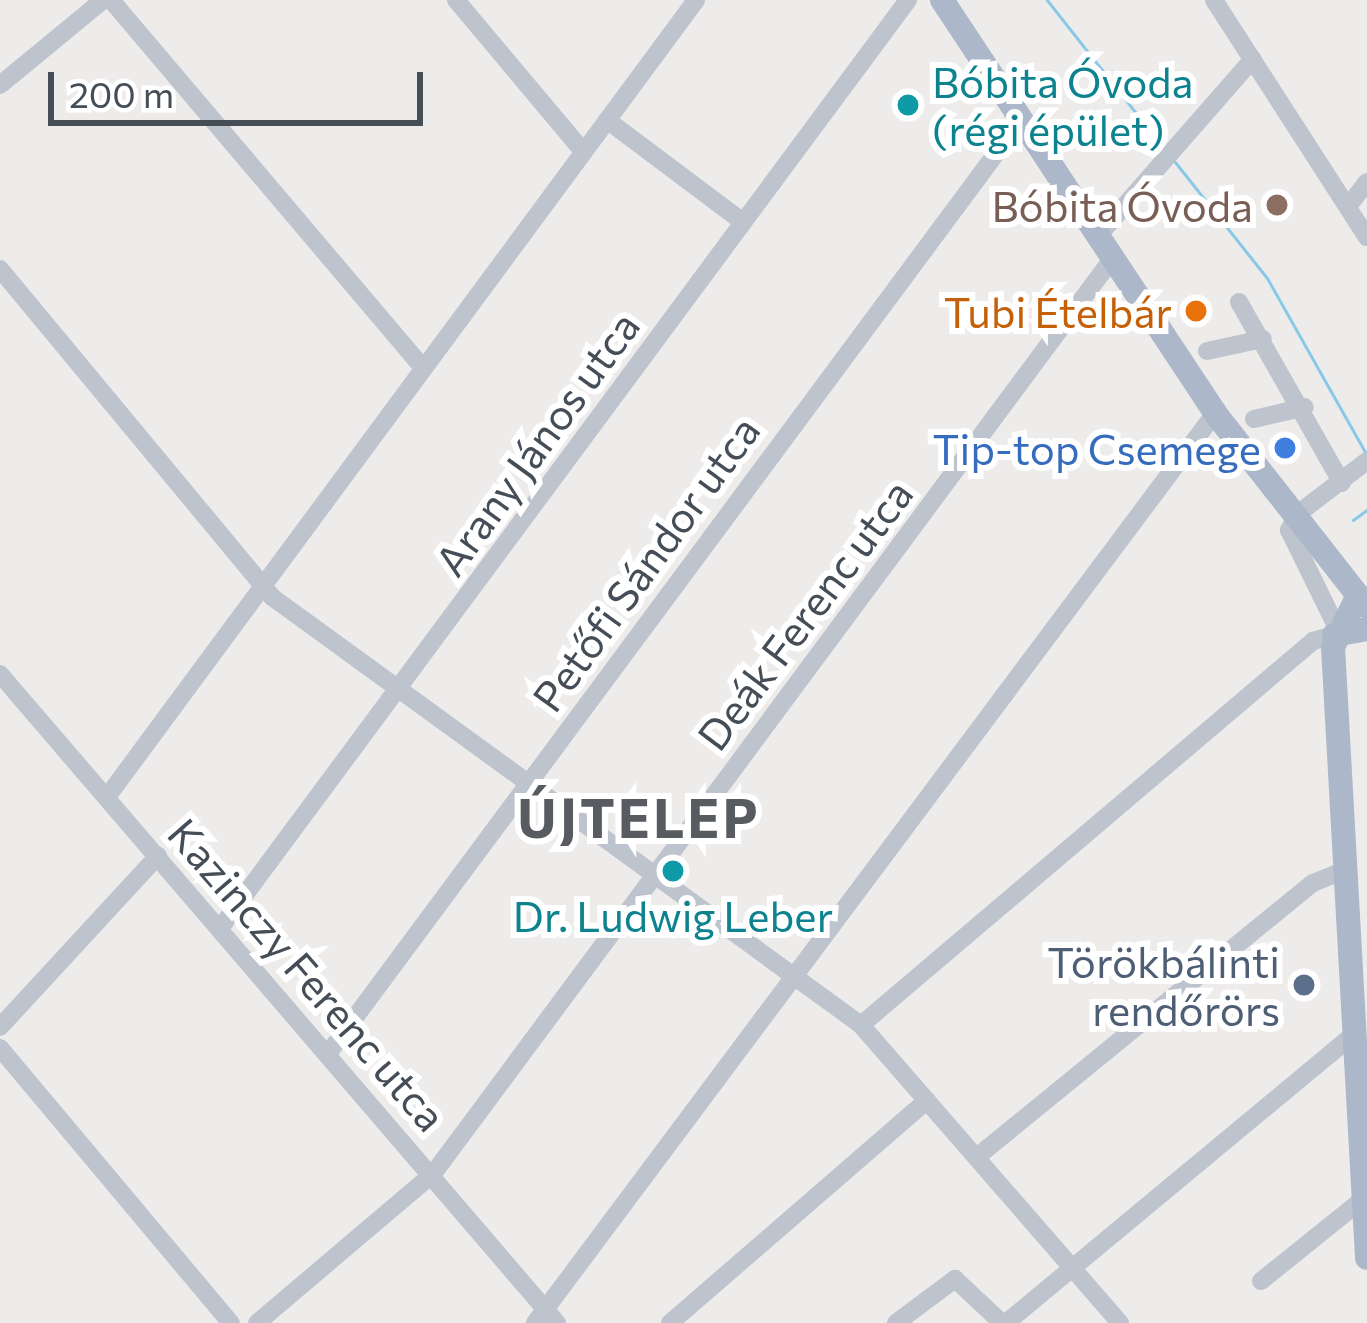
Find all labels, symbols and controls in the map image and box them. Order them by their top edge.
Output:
scale bar [54,48,429,122]
place label: Bóbita Óvoda (régi épület) [932,56,1194,154]
text: 200 m [69,71,174,115]
marker: Bóbita Óvoda (régi épület) [895,92,921,118]
place label: Bóbita Óvoda [991,180,1253,230]
marker: Bóbita Óvoda [1264,192,1290,218]
place label: Tubi Ételbár [944,286,1172,336]
marker: Tubi Ételbár [1183,298,1209,324]
street label: Arany János utca [423,301,649,585]
street label: Petőfi Sándor utca [521,406,769,720]
place label: Tip-top Csemege [932,423,1261,473]
marker: Tip-top Csemege [1272,435,1298,461]
street label: Deák Ferenc utca [686,469,922,759]
district label: ÚJTELEP [517,784,761,848]
street label: Kazinczy Ferenc utca [159,808,457,1140]
marker: Dr. Ludwig Leber [660,858,686,884]
place label: Dr. Ludwig Leber [513,890,833,940]
place label: Törökbálinti rendőrörs [1047,936,1280,1034]
marker: Törökbálinti rendőrörs [1291,972,1317,998]

